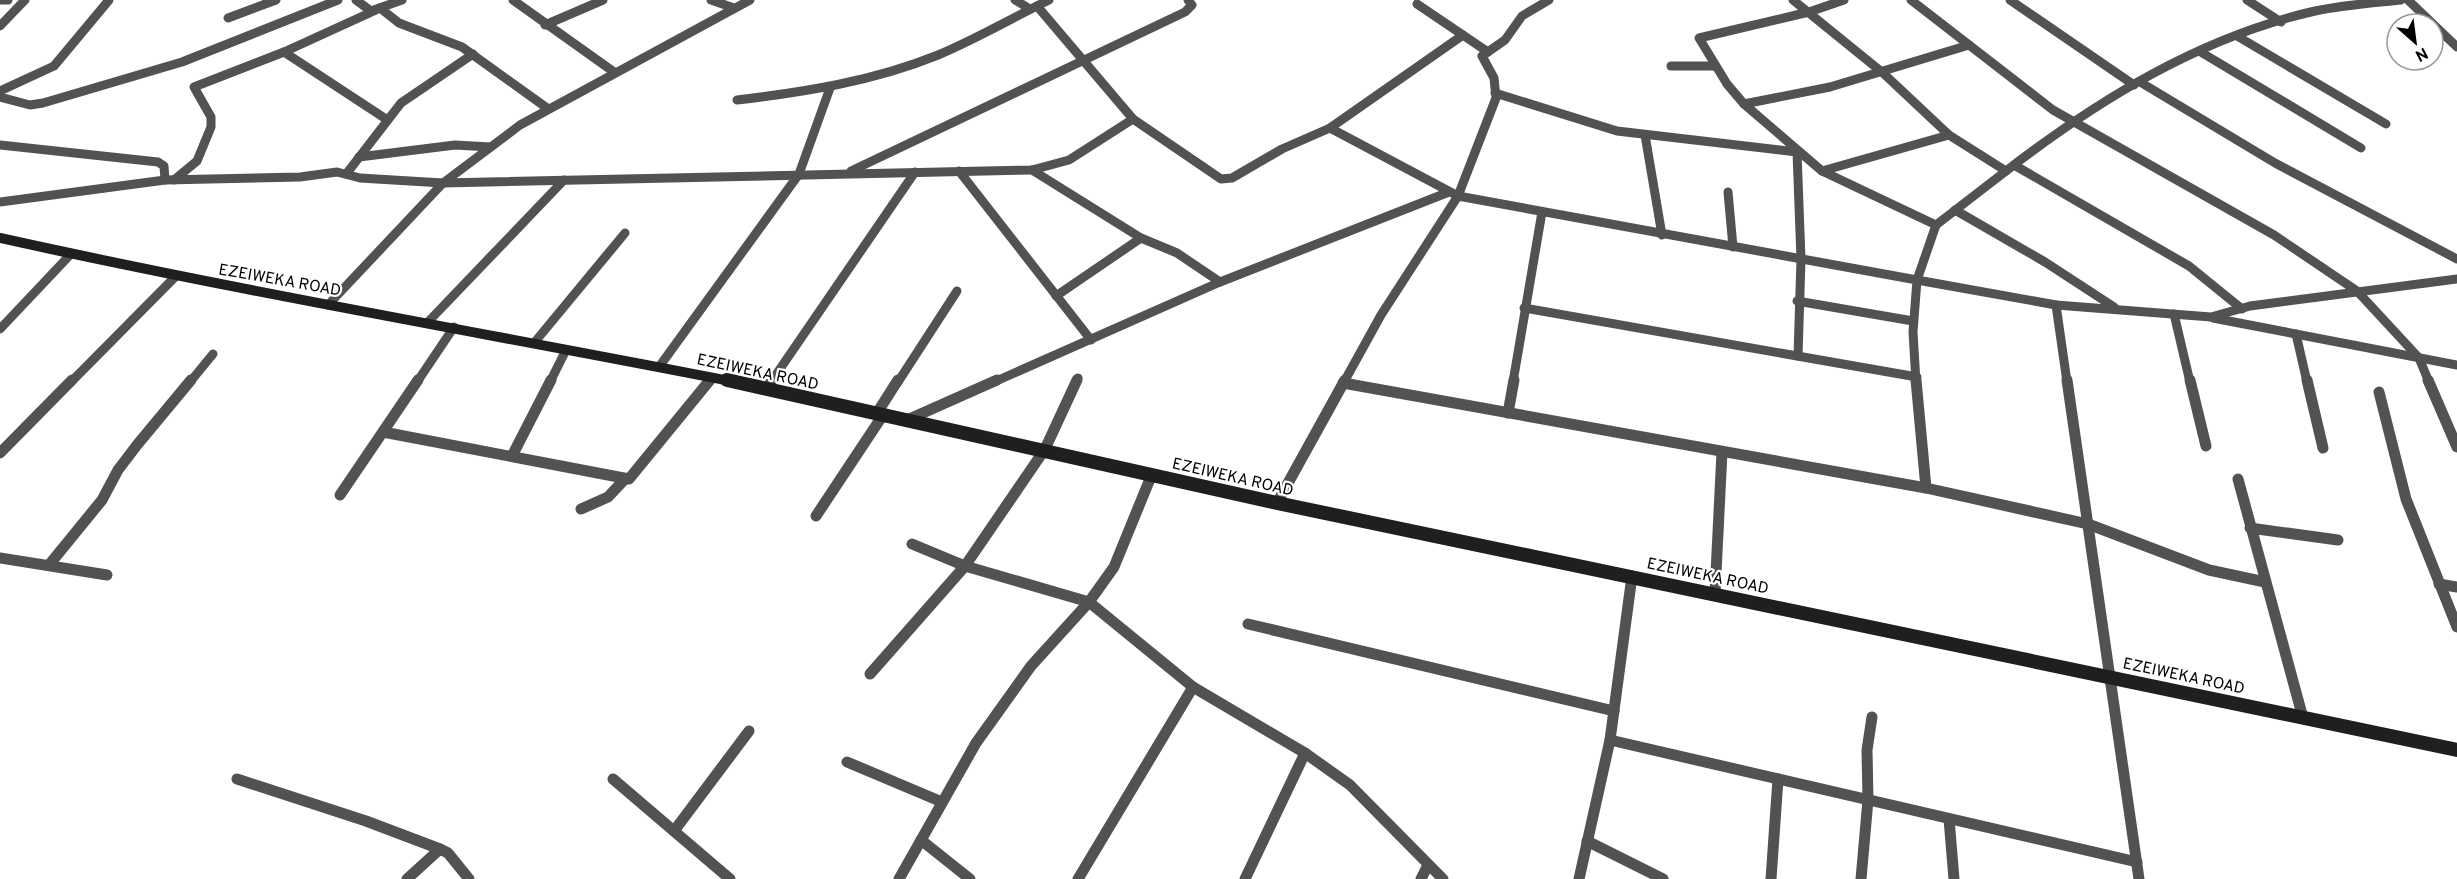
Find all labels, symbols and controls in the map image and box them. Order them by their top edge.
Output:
north arrow [2385,12,2445,72]
text: N [2411,42,2431,65]
street label: EZEIWEKA ROAD [217,260,343,302]
street label: EZEIWEKA ROAD [695,350,820,396]
street label: EZEIWEKA ROAD [1170,454,1295,502]
street label: EZEIWEKA ROAD [1645,554,1770,600]
street label: EZEIWEKA ROAD [2121,654,2246,700]

